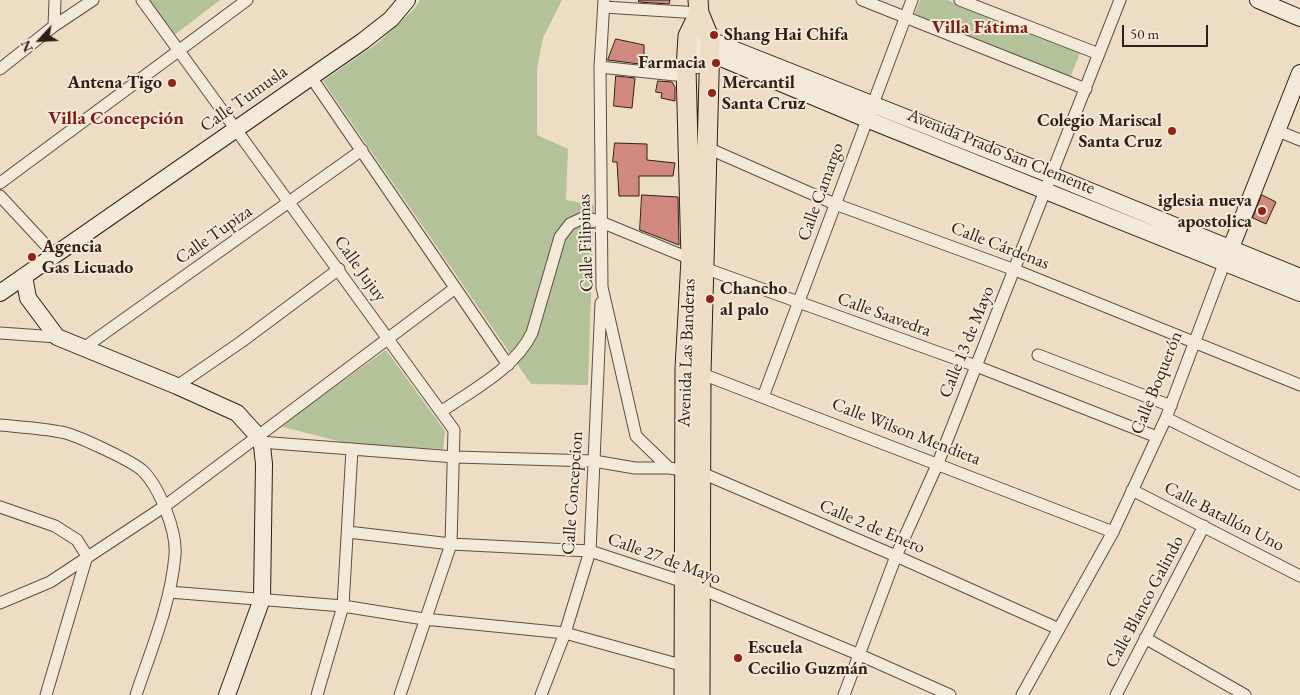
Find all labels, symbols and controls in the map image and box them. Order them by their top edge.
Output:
north arrow [15,15,65,65]
scale bar [1125,15,1211,47]
district label: Villa Fátima [932,17,1028,39]
place label: Shang Hai Chifa [724,24,848,46]
text: 50 m [1130,24,1159,43]
marker: Shang Hai Chifa [708,29,720,41]
text: N [16,37,37,55]
place label: Farmacia [638,52,706,74]
marker: Farmacia [710,57,722,69]
street label: Calle Tumusla [196,61,292,137]
place label: Antena Tigo [67,72,162,94]
place label: Mercantil Santa Cruz [722,72,806,115]
marker: Antena Tigo [166,77,178,89]
marker: Mercantil Santa Cruz [706,87,718,99]
street label: Avenida Prado San Clemente [904,104,1098,200]
district label: Villa Concepción [48,108,184,130]
place label: Colegio Mariscal Santa Cruz [1037,110,1162,152]
marker: Colegio Mariscal Santa Cruz [1166,125,1178,137]
street label: Calle Camargo [793,140,849,244]
place label: iglesia nueva apostolica [1158,190,1252,232]
street label: Calle Filipinas [573,194,599,292]
street label: Calle Tupiza [172,201,256,269]
marker: iglesia nueva apostolica [1256,205,1268,217]
street label: Calle Cárdenas [948,217,1052,275]
street label: Calle Jujuy [329,232,391,306]
place label: Agencia Gas Licuado [42,236,133,278]
marker: Agencia Gas Licuado [26,251,38,263]
street label: Avenida Las Banderas [674,278,700,428]
place label: Chancho al palo [720,278,787,320]
street label: Calle 13 de Mayo [935,283,999,401]
street label: Calle Saavedra [834,288,934,342]
marker: Chancho al palo [704,293,716,305]
street label: Calle Boquerón [1127,328,1187,438]
street label: Calle Wilson Mendieta [829,394,983,470]
street label: Calle Concepcion [558,430,588,556]
street label: Calle Batallón Uno [1160,477,1288,557]
street label: Calle 2 de Enero [816,495,928,559]
street label: Calle 27 de Mayo [604,528,724,590]
street label: Calle Blanco Galindo [1101,532,1189,672]
place label: Escuela Cecilio Guzmán [748,637,868,680]
marker: Escuela Cecilio Guzmán [732,652,744,664]

